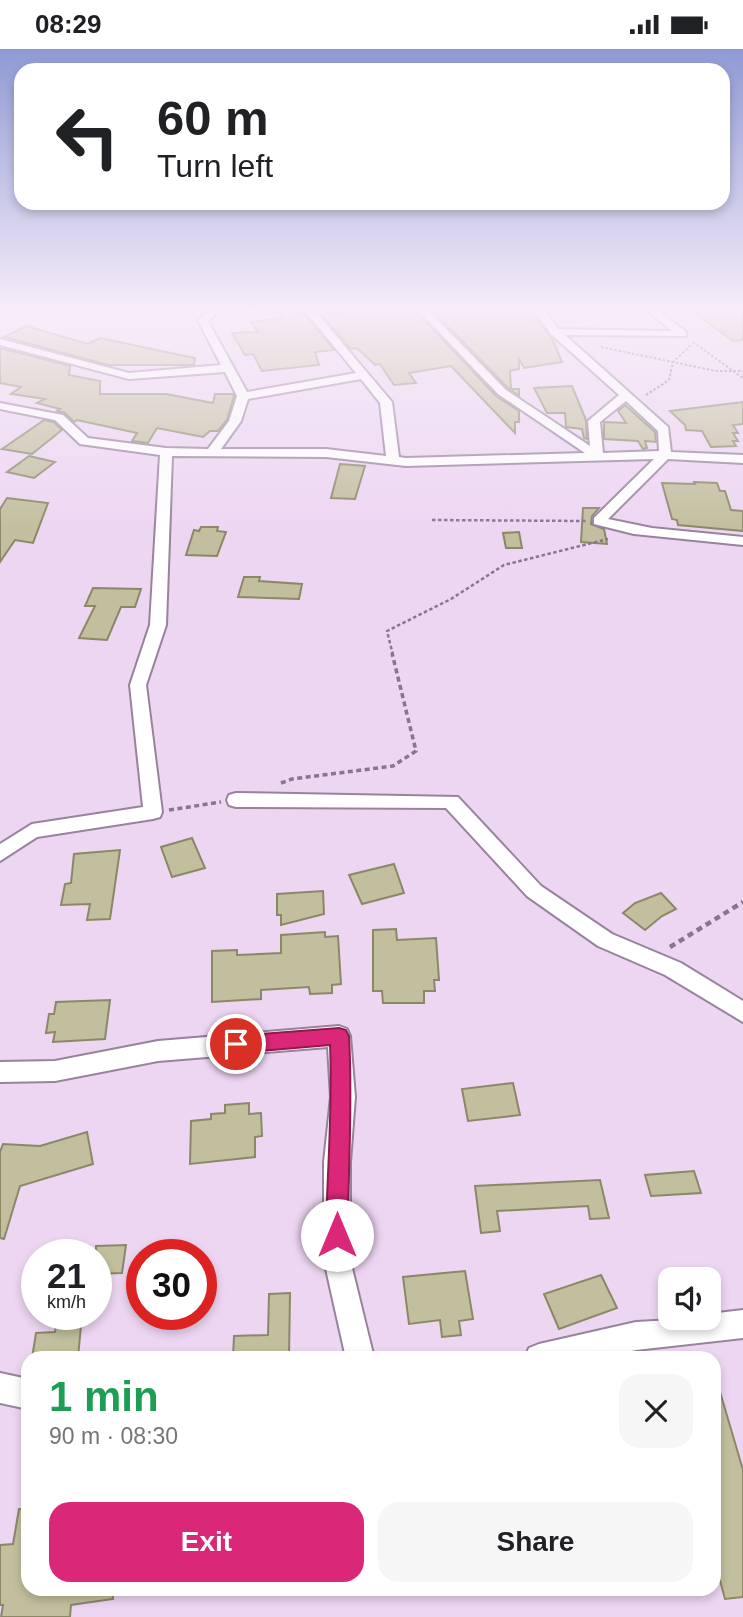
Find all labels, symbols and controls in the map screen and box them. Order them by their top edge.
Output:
text: 08:29 [35,9,102,39]
icon: left [42,91,133,182]
text: 60 m [157,91,269,145]
text: Turn left [157,148,273,184]
pin [206,1014,266,1074]
icon: arrive [217,1025,255,1063]
position arrow [300,1198,374,1272]
speed limit sign: 30 [126,1239,217,1330]
text: 21 [47,1256,86,1295]
map controls [658,1267,721,1330]
button: sound [658,1267,721,1330]
text: km/h [47,1292,86,1312]
text: 1 min [49,1373,159,1420]
button: close [619,1374,693,1448]
text: 90 m · 08:30 [49,1423,178,1449]
button: Exit [49,1502,364,1582]
button: Share [378,1502,693,1582]

